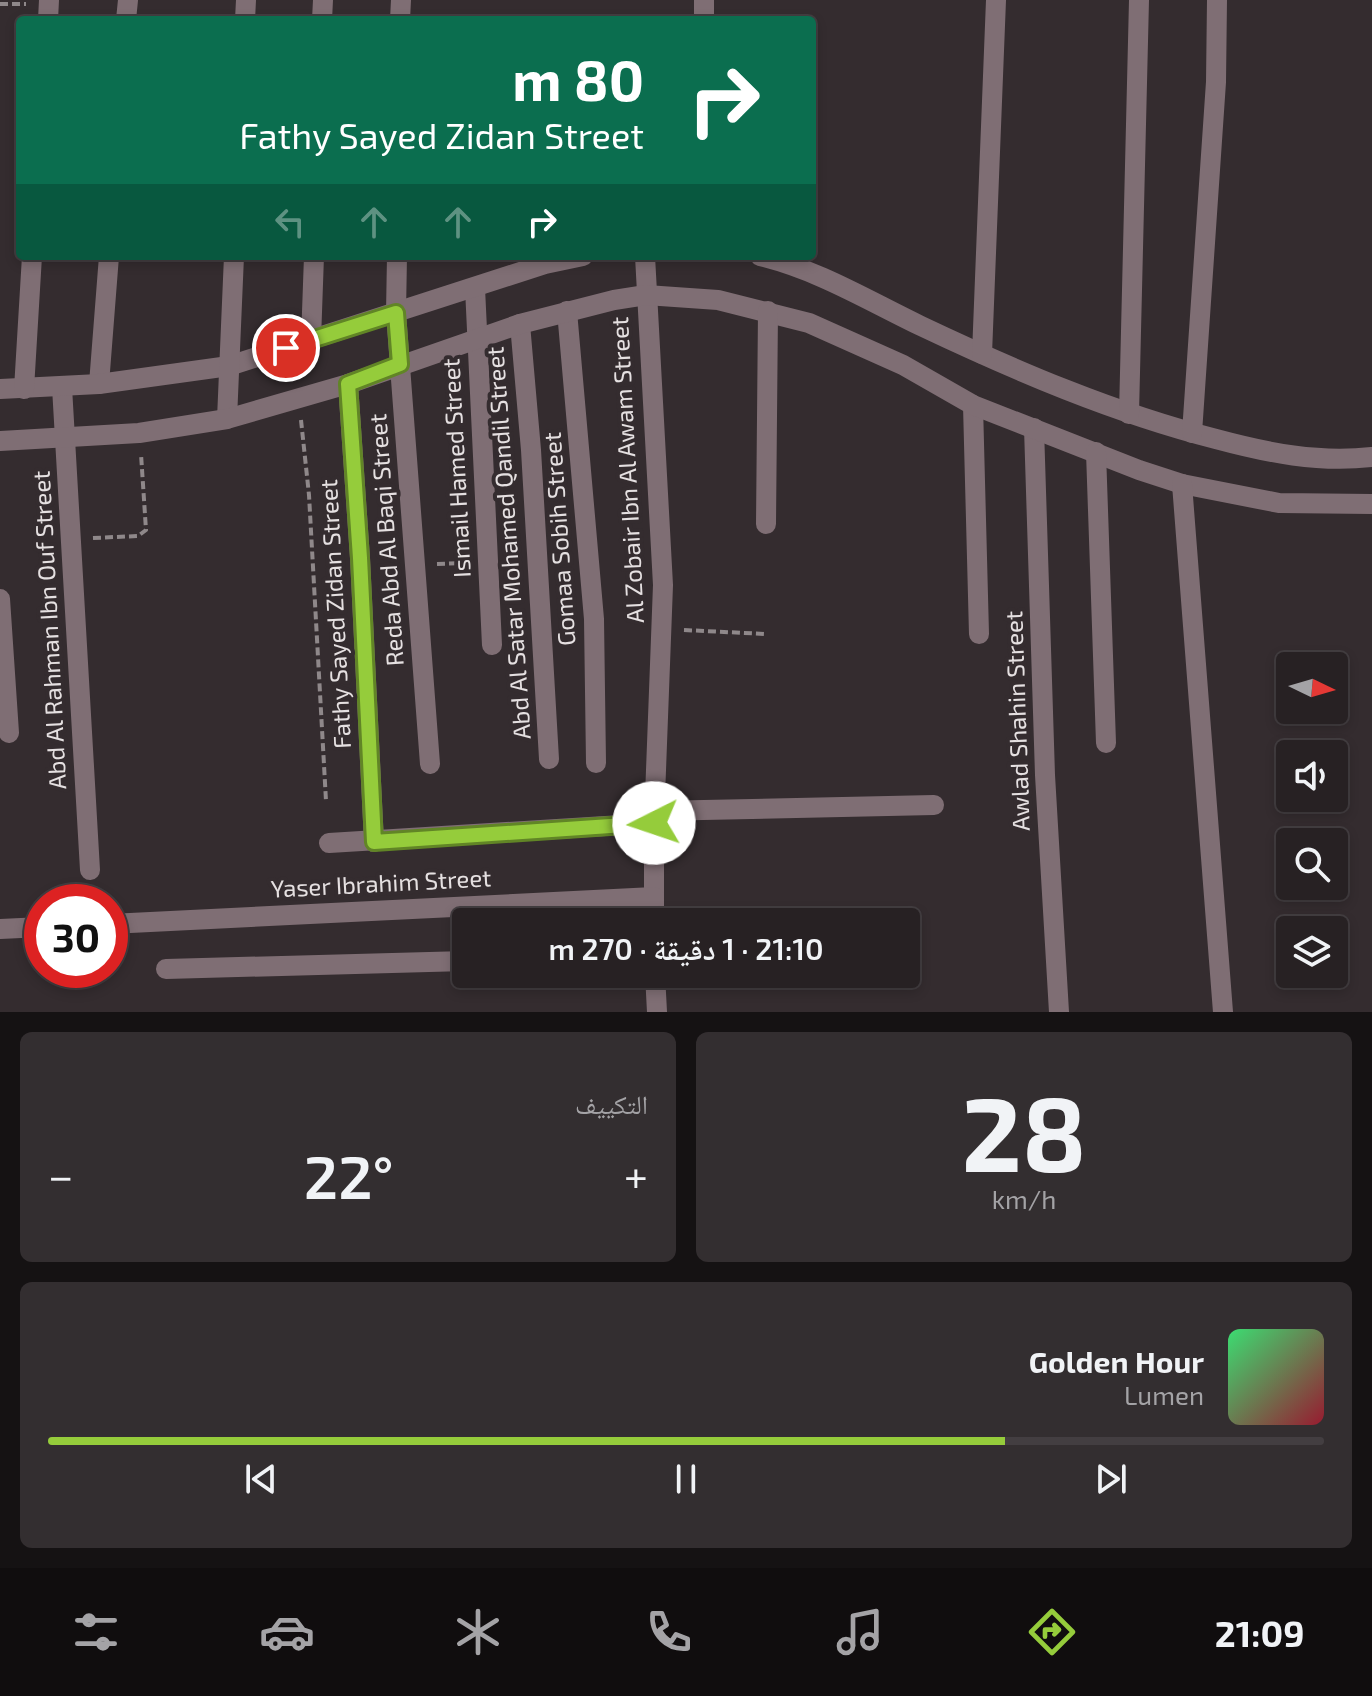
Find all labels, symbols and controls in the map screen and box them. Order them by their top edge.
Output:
text: 80 m [512,45,644,112]
icon: right [672,48,776,152]
text: Fathy Sayed Zidan Street [239,113,644,156]
icon: left [268,200,312,244]
icon: ahead [352,200,396,244]
icon: ahead [436,200,480,244]
icon: right [520,200,564,244]
pin [252,314,320,382]
street label: Al Zobair Ibn Al Awam Street [604,316,649,624]
icon: arrive [264,326,308,370]
street label: Abd Al Satar Mohamed Qandil Street [479,346,536,740]
street label: Ismail Hamed Street [435,358,476,578]
street label: Reda Abd Al Baqi Street [362,413,409,667]
street label: Gomaa Sobih Street [537,431,580,647]
street label: Abd Al Rahman Ibn Ouf Street [26,470,71,790]
street label: Fathy Sayed Zidan Street [313,479,356,750]
street label: Awlad Shahin Street [998,610,1035,832]
north arrow [1276,652,1348,724]
map controls [1276,652,1348,988]
button: sound [1276,740,1348,812]
position arrow [612,781,696,865]
button: search [1276,828,1348,900]
street label: Yaser Ibrahim Street [270,862,492,903]
speed limit sign: 30 [24,884,128,988]
button: layers [1276,916,1348,988]
text: 21:10 · 1 دقيقة · 270 m [548,930,824,966]
text: 28 [961,1068,1087,1193]
text: التكييف [575,1088,648,1119]
text: 22° [304,1139,394,1211]
text: − [48,1148,74,1201]
text: + [624,1148,648,1201]
text: km/h [992,1183,1056,1214]
text: Golden Hour [1029,1343,1204,1379]
text: Lumen [1124,1379,1204,1410]
icon: previous [239,1457,283,1501]
icon: pause [664,1457,708,1501]
icon: next [1089,1457,1133,1501]
icon: filters [68,1604,124,1660]
icon: car [259,1604,315,1660]
icon: climate [450,1604,506,1660]
icon: phone [641,1604,697,1660]
icon: music [832,1604,888,1660]
icon: directions [1024,1604,1080,1660]
text: 21:09 [1215,1611,1304,1654]

